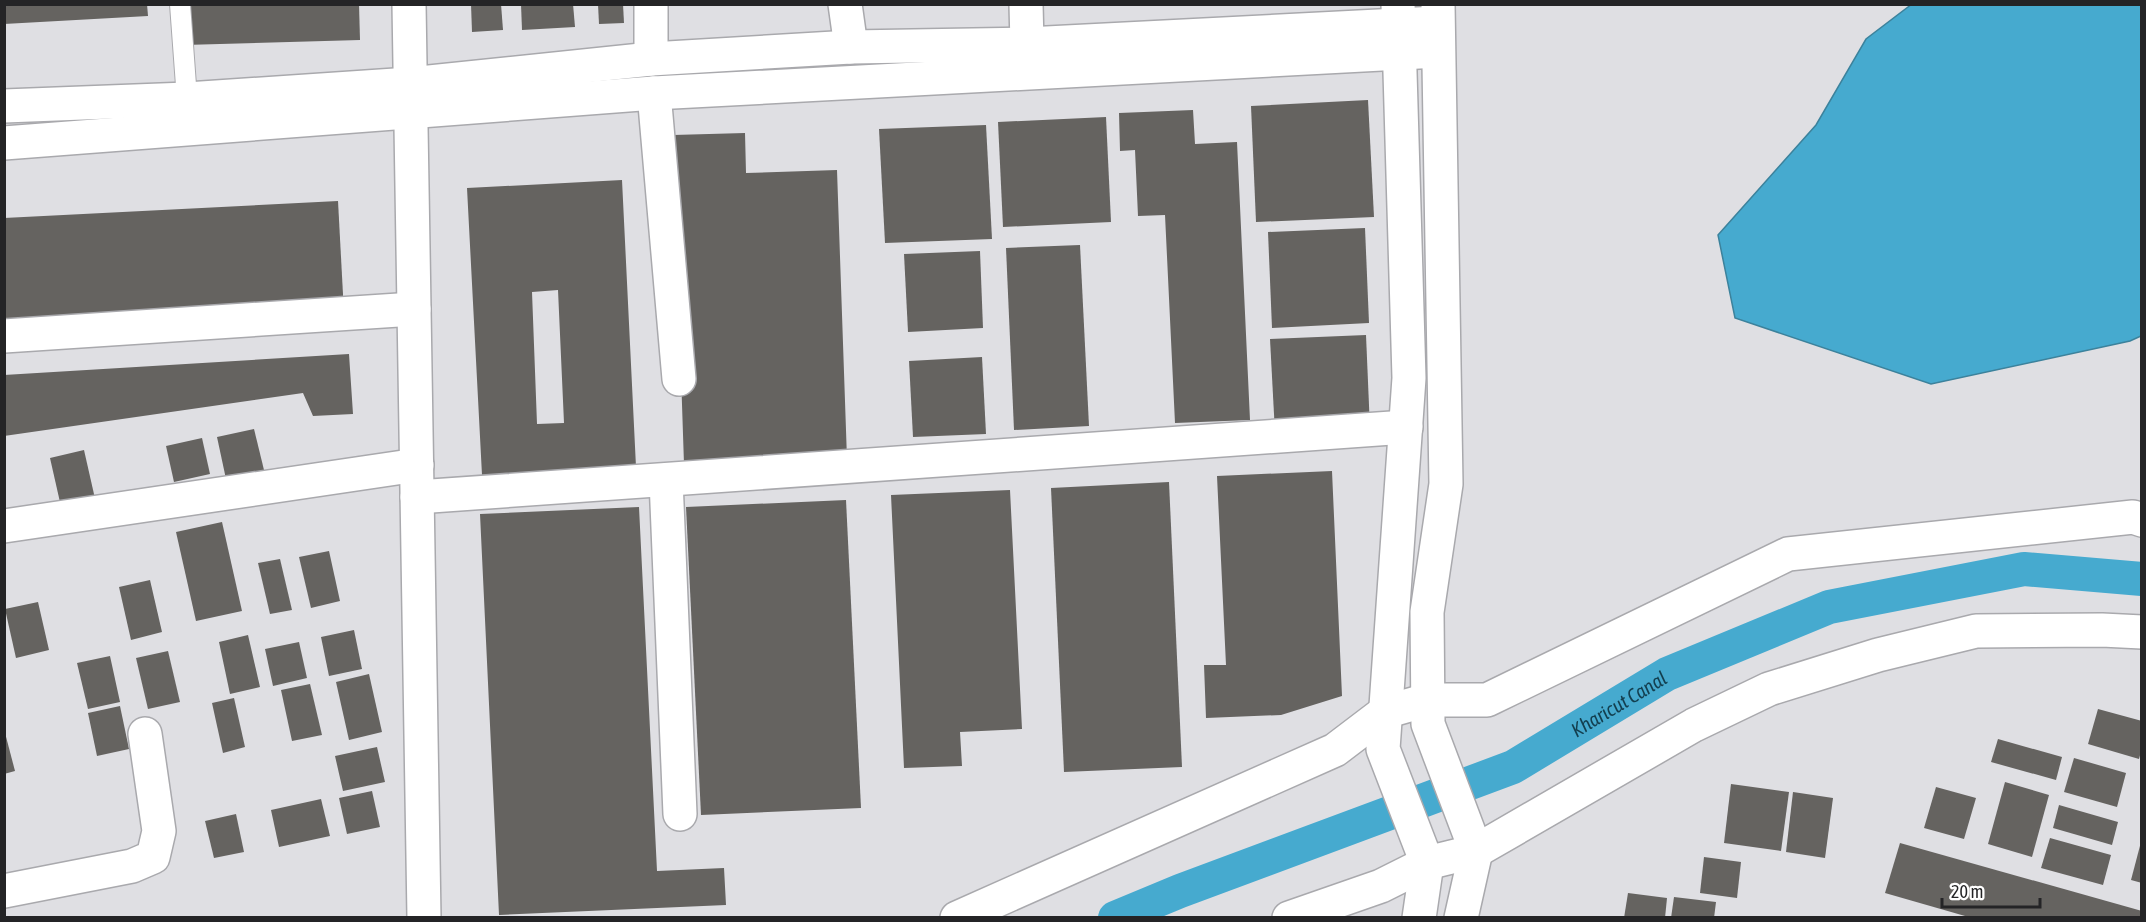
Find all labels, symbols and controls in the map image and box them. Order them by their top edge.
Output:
water label: Kharicut Canal [1567,666,1671,741]
scale bar [1942,871,2040,909]
text: 20 m [1951,881,1983,902]

